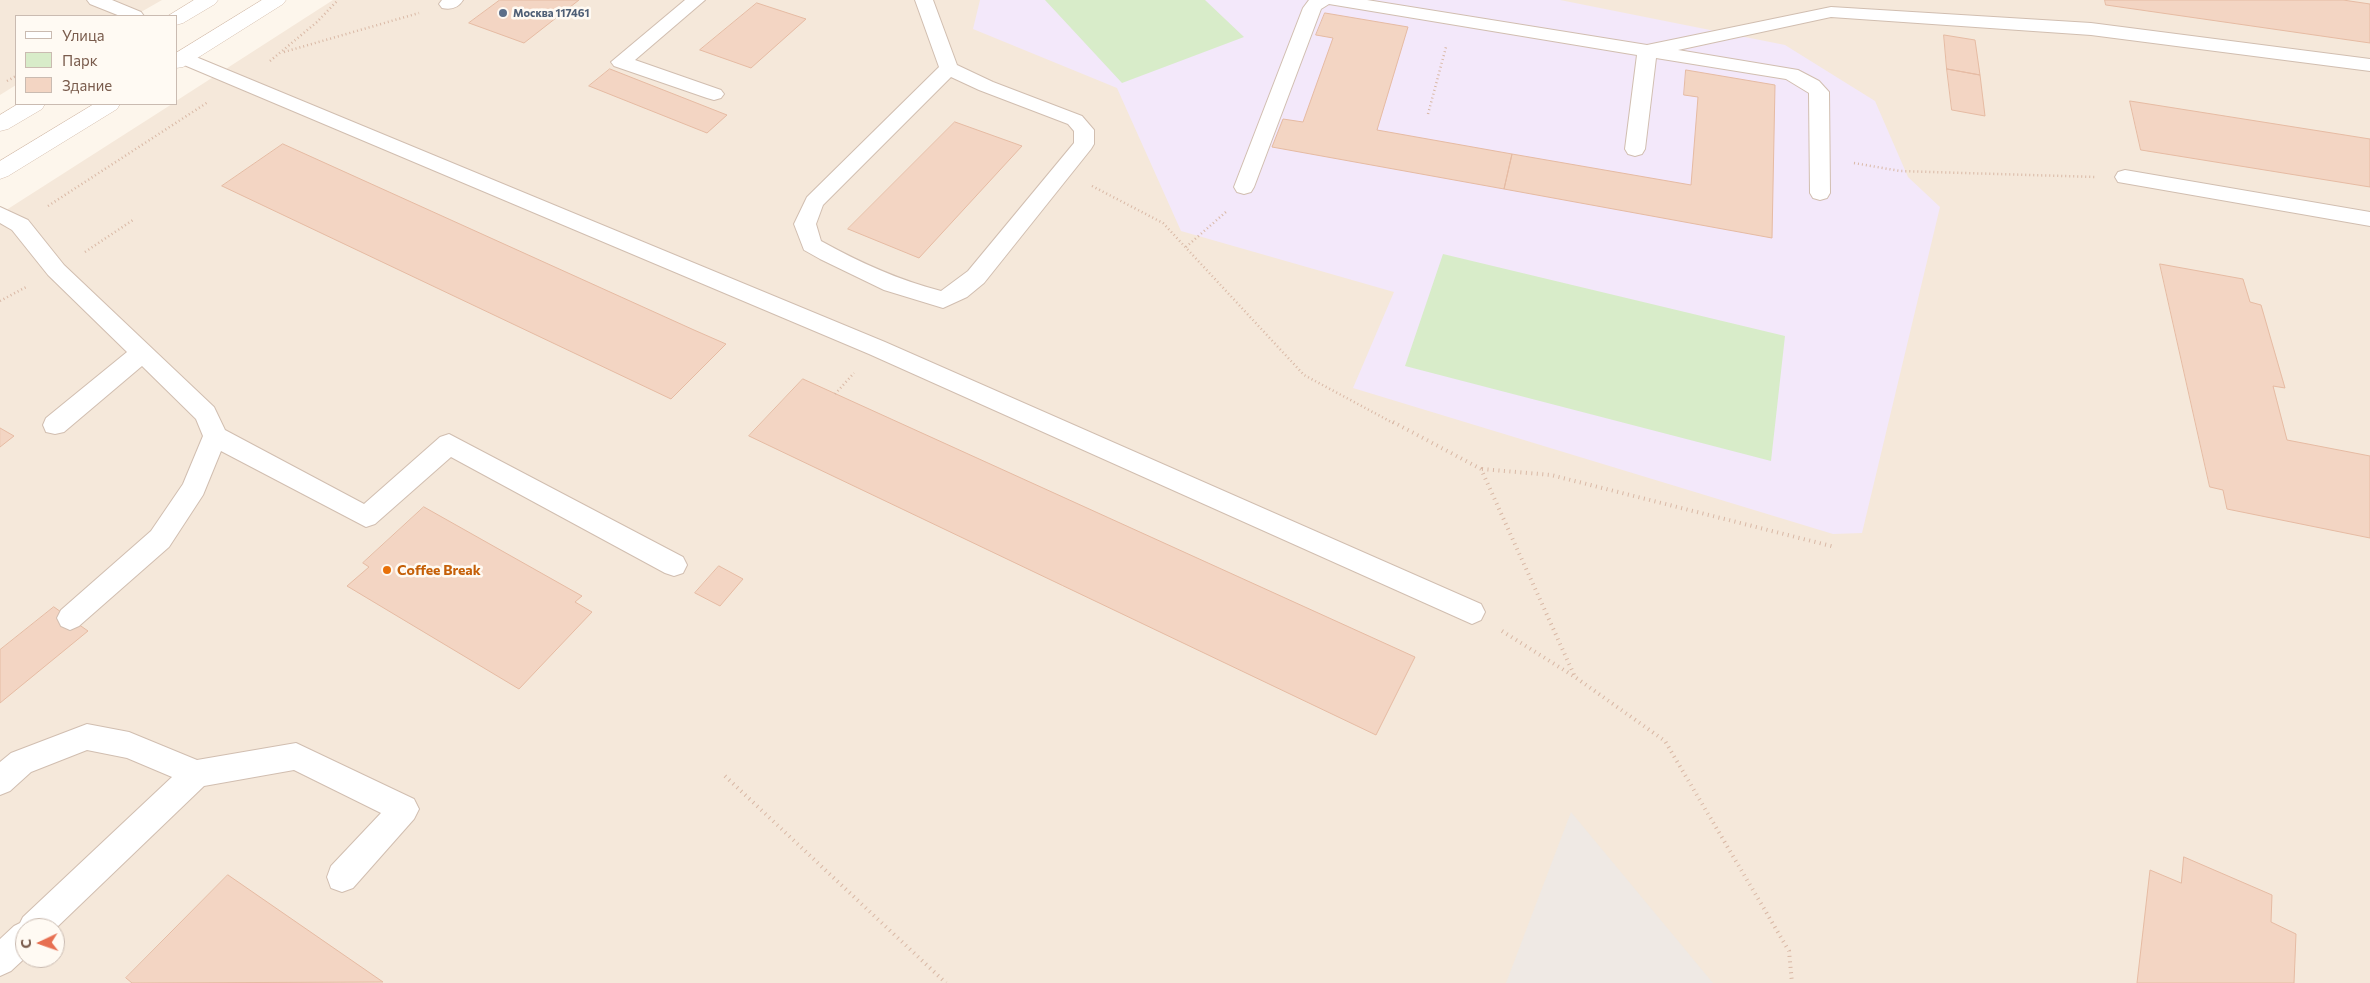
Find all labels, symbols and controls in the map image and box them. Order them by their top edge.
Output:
place label: Москва 117461 [513,6,589,20]
marker: Москва 117461 [497,7,509,19]
legend [15,15,178,105]
text: Улица [62,26,104,44]
text: Парк [62,51,98,69]
text: Здание [62,76,112,94]
place label: Coffee Break [397,562,481,578]
marker: Coffee Break [381,564,393,576]
north arrow [15,918,65,968]
text: С [17,939,34,949]

